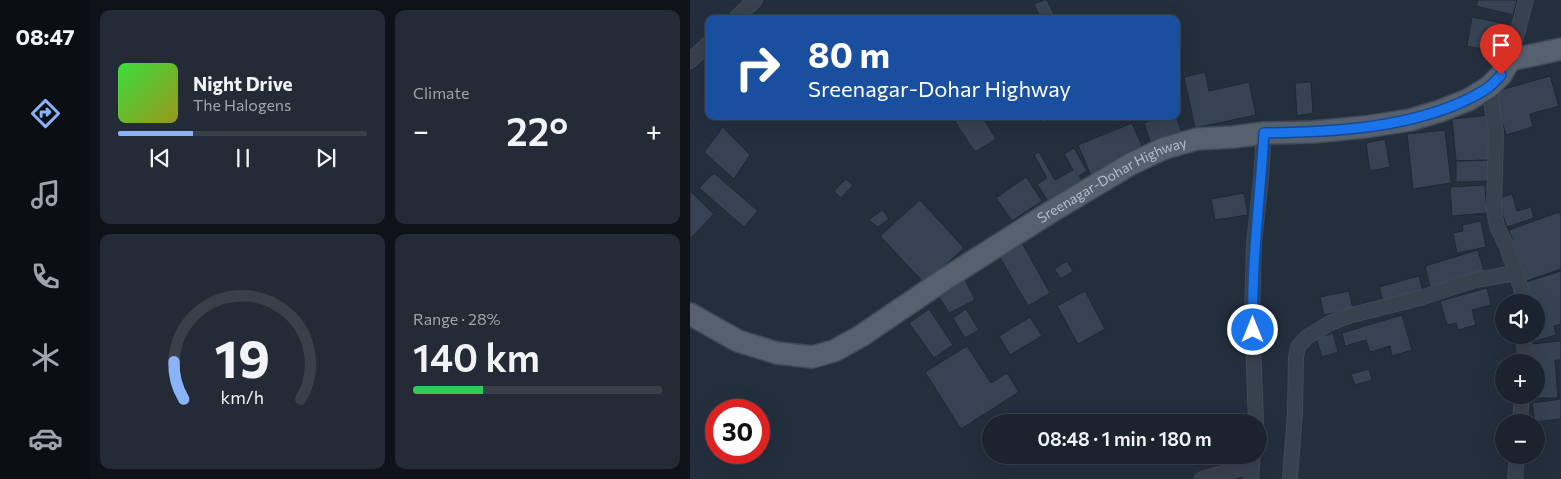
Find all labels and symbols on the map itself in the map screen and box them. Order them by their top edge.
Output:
pin [1480,24,1522,75]
street label: Sreenagar-Dohar Highway [1034,133,1188,226]
position arrow [1226,303,1278,355]
speed limit sign: 30 [705,399,770,464]

